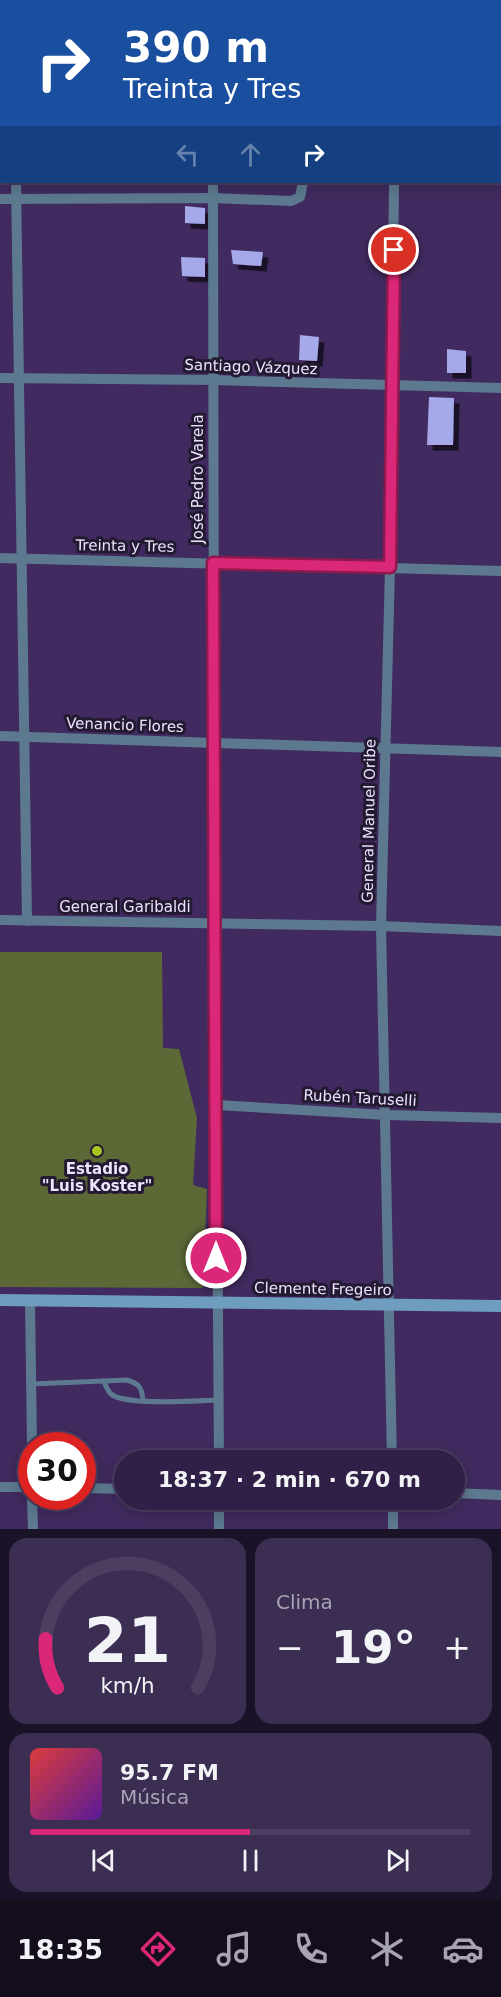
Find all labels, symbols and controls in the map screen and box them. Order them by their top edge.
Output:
text: 390 m [123,23,269,72]
icon: right [24,24,102,102]
text: Treinta y Tres [123,73,301,104]
icon: left [171,138,204,171]
icon: ahead [234,138,267,171]
icon: right [297,138,330,171]
pin [368,224,419,275]
icon: arrive [377,233,410,266]
street label: Santiago Vázquez [184,356,318,378]
street label: José Pedro Varela [189,414,207,545]
street label: Treinta y Tres [74,536,175,556]
street label: Venancio Flores [66,714,184,736]
street label: General Manuel Oribe [359,739,379,903]
street label: General Garibaldi [59,898,191,916]
street label: Rubén Taruselli [303,1086,417,1110]
marker: Estadio "Luis Koster" [90,1144,104,1158]
place label: Estadio "Luis Koster" [42,1160,152,1195]
position arrow [184,1226,248,1290]
street label: Clemente Fregeiro [254,1279,392,1299]
speed limit sign: 30 [18,1432,96,1510]
text: 18:37 · 2 min · 670 m [158,1467,421,1492]
text: Clima [276,1590,333,1614]
text: 21 [84,1604,171,1677]
text: 19° [331,1621,416,1674]
text: − [276,1628,304,1667]
text: + [443,1628,471,1667]
text: km/h [100,1673,155,1698]
text: 95.7 FM [120,1760,219,1785]
text: Música [120,1785,189,1809]
icon: previous [87,1844,120,1877]
icon: pause [234,1844,267,1877]
icon: next [381,1844,414,1877]
icon: directions [137,1928,179,1970]
icon: music [213,1928,255,1970]
icon: phone [290,1928,332,1970]
icon: climate [366,1928,408,1970]
icon: car [442,1928,484,1970]
text: 18:35 [17,1934,103,1965]

